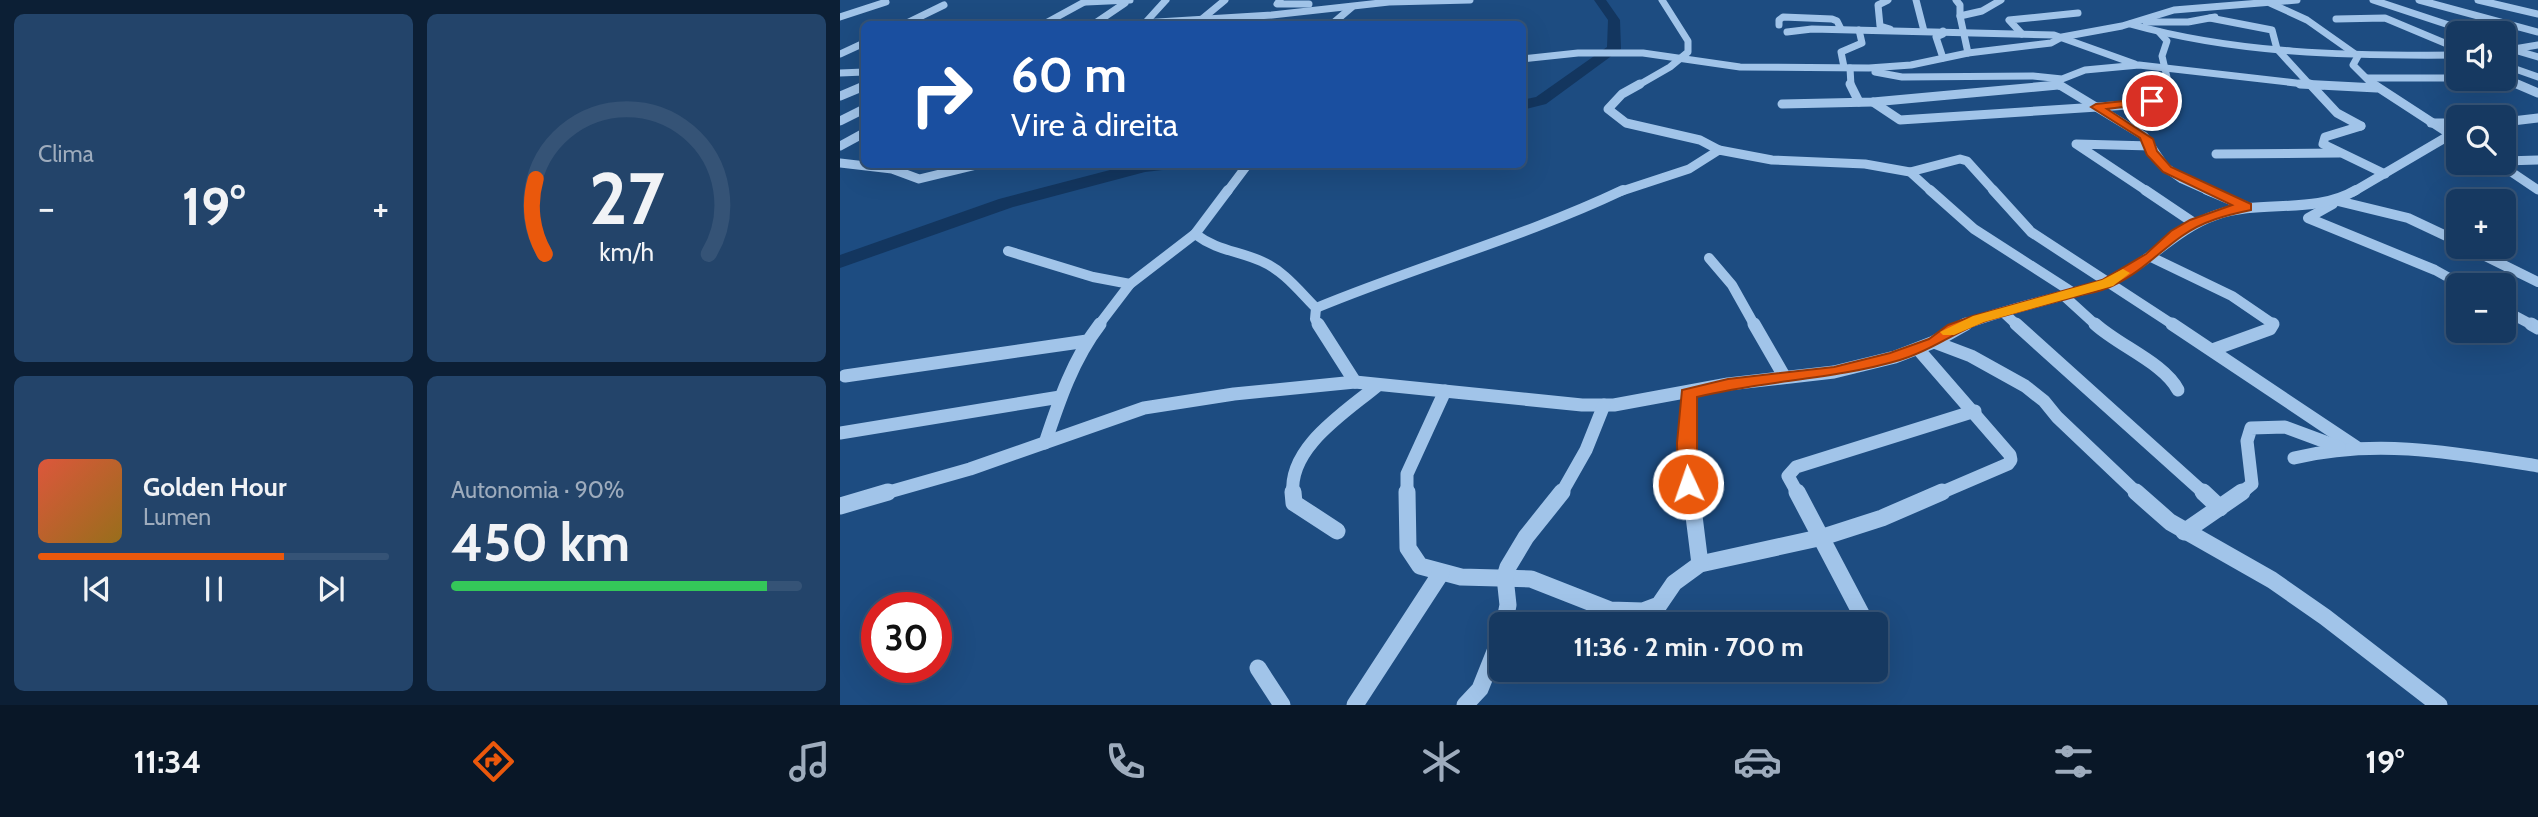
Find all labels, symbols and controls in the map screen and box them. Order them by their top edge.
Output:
map controls [2446,21,2516,343]
button: sound [2446,21,2516,91]
text: 60 m [1011,45,1127,104]
icon: right [896,49,987,140]
pin [2122,71,2182,131]
icon: arrive [2133,82,2171,120]
text: Vire à direita [1011,105,1178,144]
button: search [2446,105,2516,175]
text: Clima [38,140,94,168]
text: 27 [589,154,664,242]
text: 19° [182,175,245,238]
text: − [38,184,55,231]
text: + [372,184,389,231]
button: + [2446,189,2516,259]
text: km/h [599,237,654,267]
button: − [2446,273,2516,343]
position arrow [1651,447,1725,521]
text: Golden Hour [143,471,286,503]
text: Autonomia · 90% [451,476,624,504]
text: Lumen [143,503,211,531]
text: 450 km [451,511,630,574]
icon: previous [78,570,116,608]
icon: pause [195,570,233,608]
icon: next [312,570,350,608]
speed limit sign: 30 [861,592,952,683]
text: 11:36 · 2 min · 700 m [1573,631,1804,663]
icon: directions [469,737,518,786]
icon: music [785,737,834,786]
icon: phone [1101,737,1150,786]
icon: climate [1417,737,1466,786]
icon: car [1733,737,1782,786]
icon: filters [2049,737,2098,786]
text: 11:34 [134,742,201,781]
text: 19° [2365,742,2404,781]

